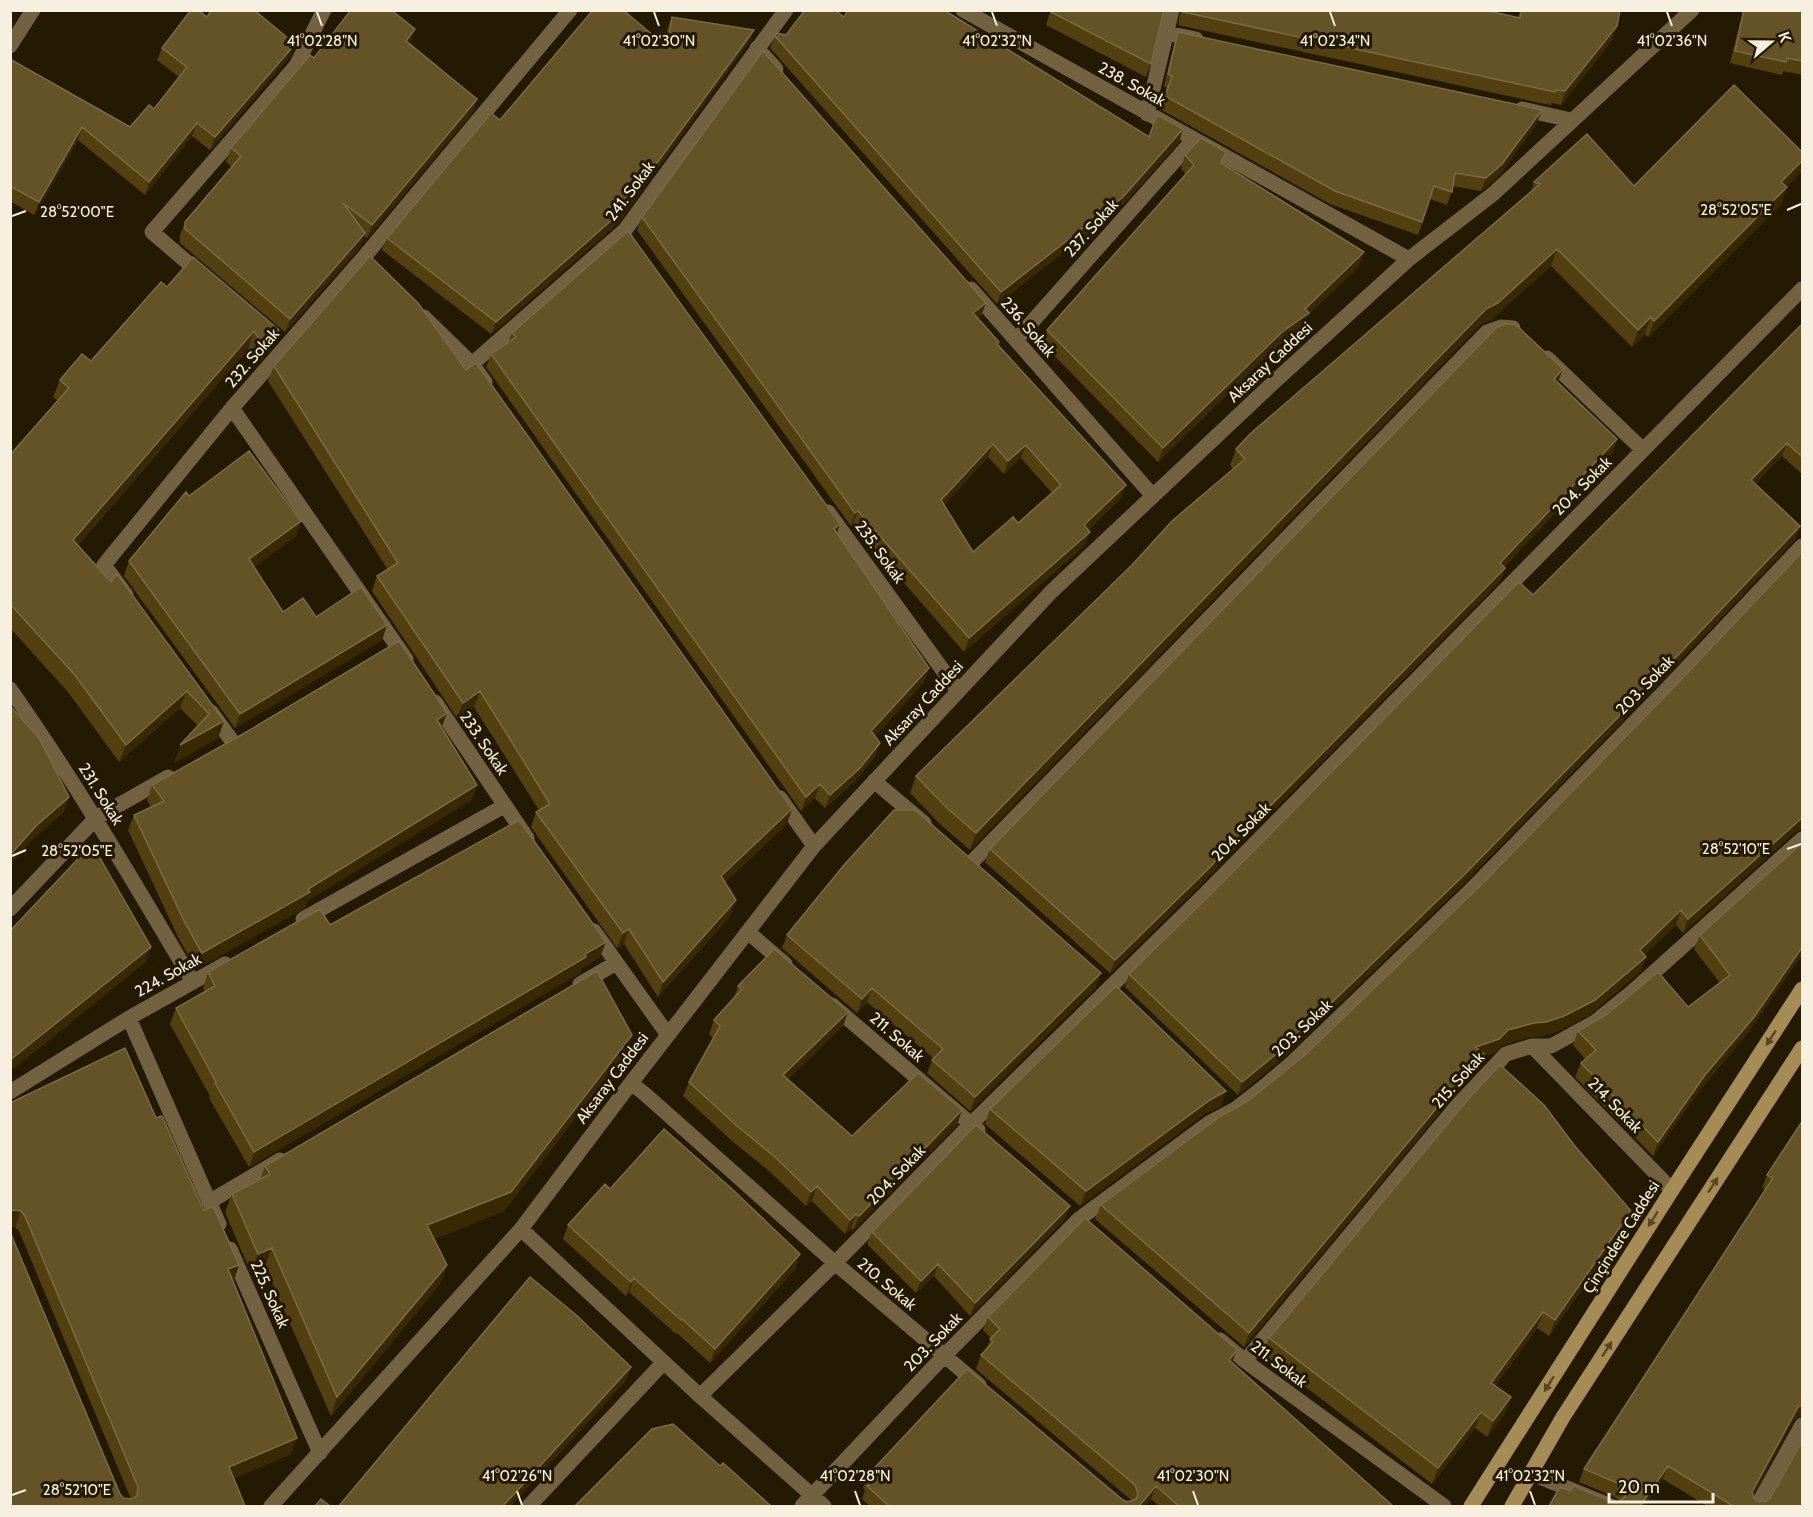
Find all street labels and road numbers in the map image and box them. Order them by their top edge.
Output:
street label: 238. Sokak [1095,58,1170,111]
street label: 241. Sokak [601,157,659,225]
street label: 237. Sokak [1060,194,1123,261]
street label: 236. Sokak [997,293,1060,361]
street label: Aksaray Caddesi [1224,318,1316,406]
street label: 232. Sokak [221,324,283,392]
street label: 204. Sokak [1549,452,1616,519]
street label: 235. Sokak [851,517,910,588]
street label: 203. Sokak [1612,651,1679,719]
street label: Aksaray Caddesi [879,657,967,749]
street label: 233. Sokak [456,708,513,779]
street label: 231. Sokak [75,760,128,829]
street label: 204. Sokak [1208,798,1275,865]
street label: 224. Sokak [132,949,205,1001]
street label: 203. Sokak [1268,995,1337,1061]
street label: 211. Sokak [866,1008,929,1066]
street label: Aksaray Caddesi [572,1029,652,1127]
street label: 215. Sokak [1428,1047,1489,1112]
street label: 214. Sokak [1584,1073,1647,1137]
street label: 204. Sokak [863,1141,930,1209]
street label: Çinçindere Caddesi [1579,1177,1663,1297]
street label: 210. Sokak [854,1254,921,1315]
street label: 225. Sokak [247,1257,294,1332]
street label: 203. Sokak [900,1308,967,1376]
street label: 211. Sokak [1247,1337,1312,1392]

